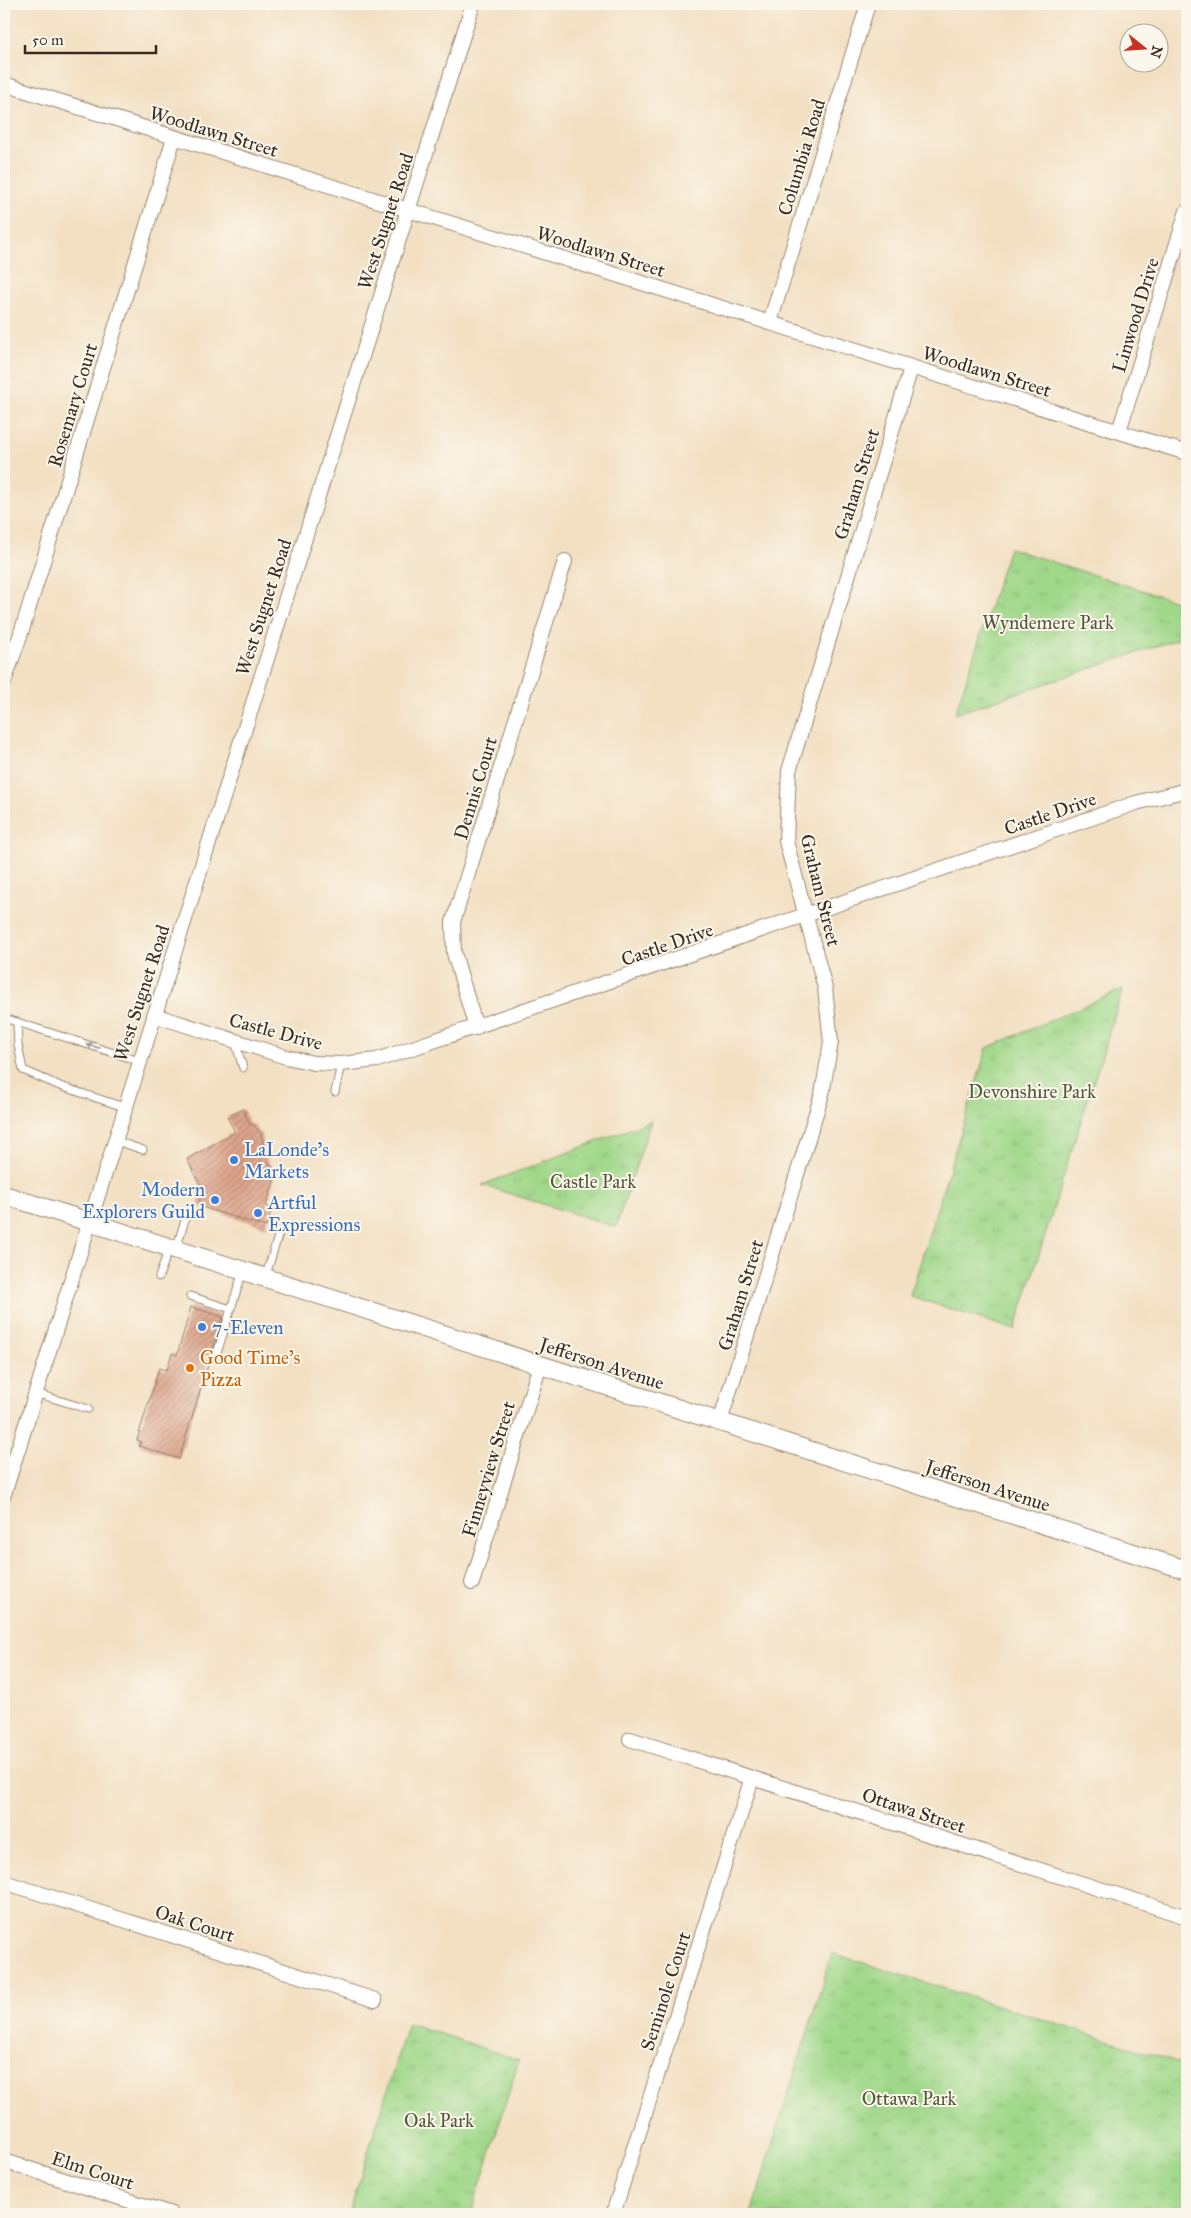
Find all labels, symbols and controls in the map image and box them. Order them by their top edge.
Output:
scale bar [25,22,156,54]
north arrow [1118,22,1168,72]
text: 50 m [32,31,64,49]
text: N [1146,43,1166,60]
street label: Columbia Road [773,96,830,218]
street label: Woodlawn Street [147,101,281,162]
street label: West Sugnet Road [353,149,419,293]
street label: Woodlawn Street [534,221,668,282]
street label: Linwood Drive [1107,255,1164,375]
street label: Rosemary Court [43,340,102,470]
street label: Woodlawn Street [920,341,1054,402]
street label: Graham Street [829,426,884,542]
street label: West Sugnet Road [231,535,297,679]
park label: Wyndemere Park [982,611,1114,634]
street label: Dennis Court [449,734,502,842]
street label: Castle Drive [1001,787,1099,840]
street label: Graham Street [795,832,846,949]
street label: Castle Drive [618,918,716,971]
street label: West Sugnet Road [109,921,175,1065]
street label: Castle Drive [227,1008,325,1055]
one-way arrow [85,1042,100,1049]
park label: Devonshire Park [968,1080,1096,1103]
place label: LaLonde's Markets [244,1138,329,1183]
marker: LaLonde's Markets [228,1154,240,1166]
park label: Castle Park [550,1170,636,1193]
place label: Modern Explorers Guild [82,1178,205,1223]
place label: Artful Expressions [267,1191,360,1236]
marker: Modern Explorers Guild [209,1194,221,1206]
marker: Artful Expressions [252,1207,264,1219]
street label: Graham Street [713,1237,768,1353]
place label: 7-Eleven [212,1316,284,1339]
marker: 7-Eleven [196,1321,208,1333]
street label: Jefferson Avenue [534,1332,667,1395]
place label: Good Time's Pizza [200,1346,301,1391]
marker: Good Time's Pizza [184,1362,196,1374]
street label: Finneyview Street [457,1398,520,1540]
street label: Jefferson Avenue [920,1454,1053,1517]
street label: Ottawa Street [859,1783,969,1838]
street label: Oak Court [152,1900,238,1947]
street label: Seminole Court [635,1929,696,2054]
park label: Ottawa Park [862,2087,957,2110]
park label: Oak Park [404,2109,474,2132]
street label: Elm Court [49,2146,137,2195]

